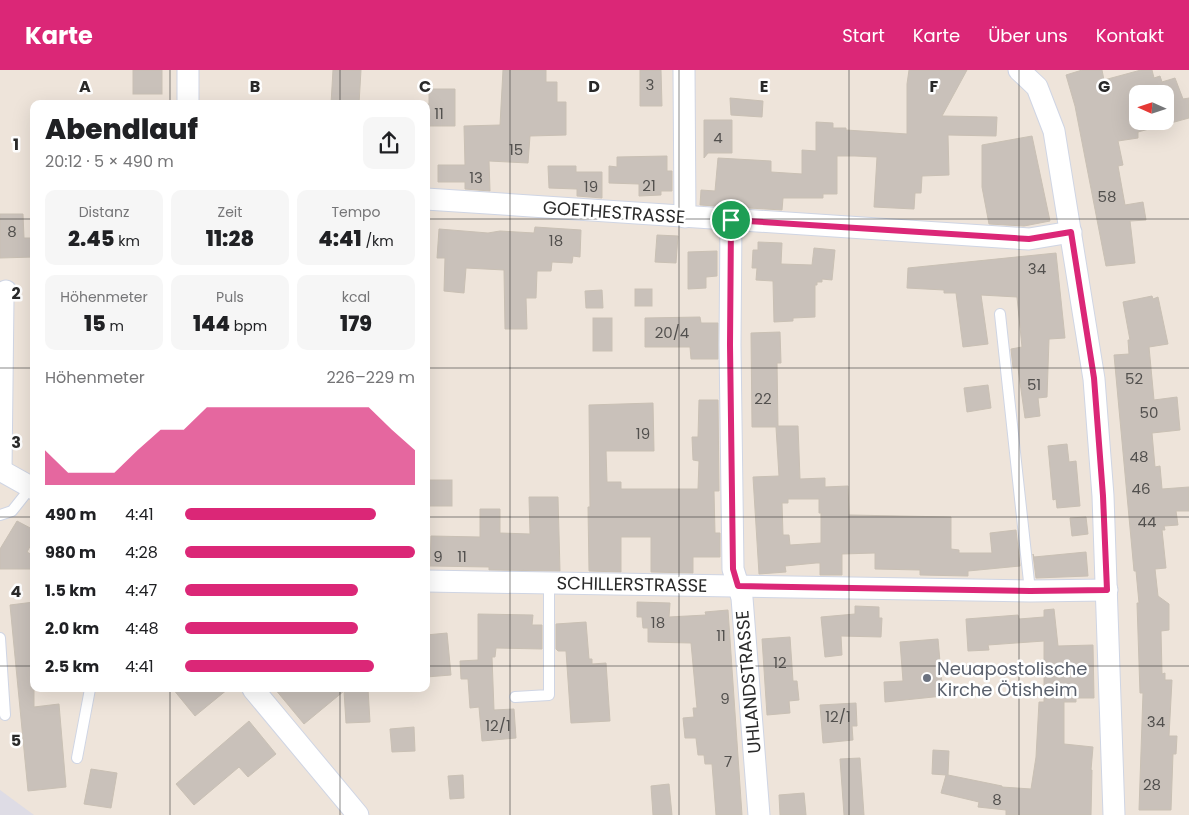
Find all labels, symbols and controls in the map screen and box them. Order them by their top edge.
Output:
text: Karte [25,19,93,52]
text: Start [842,23,885,48]
text: Karte [913,23,960,48]
text: Über uns [988,23,1068,48]
text: Kontakt [1096,23,1164,48]
house number: 3 [646,74,654,95]
text: A [79,75,91,98]
text: B [250,75,260,98]
text: C [419,75,431,98]
text: D [588,75,600,98]
text: E [760,75,768,98]
text: F [930,75,939,98]
text: G [1098,75,1110,98]
north arrow [1129,85,1174,130]
map controls [1129,85,1174,130]
house number: 11 [434,103,444,124]
text: Abendlauf [45,110,198,149]
button: share [363,117,415,169]
house number: 4 [713,127,723,148]
text: 1 [13,133,19,156]
house number: 15 [509,139,523,160]
text: 20:12 · 5 × 490 m [45,150,174,173]
house number: 13 [469,167,483,188]
house number: 21 [642,175,656,196]
house number: 19 [584,176,598,197]
house number: 58 [1098,186,1116,207]
street label: GOETHESTRASSE [542,195,686,229]
pin [710,199,752,241]
text: Distanz [79,202,129,222]
text: Zeit [218,202,242,222]
text: Tempo [331,202,381,222]
icon: arrive [717,206,745,234]
house number: 8 [7,221,17,242]
text: 2.45 [68,224,115,253]
text: 11:28 [206,224,254,253]
text: 4:41 [318,224,362,253]
house number: 18 [549,230,563,251]
text: km [115,231,140,251]
text: /km [362,231,394,251]
house number: 34 [1028,258,1046,279]
text: 2 [11,282,21,305]
text: Höhenmeter [60,287,148,307]
text: Puls [216,287,244,307]
text: kcal [342,287,370,307]
text: 15 [84,309,106,338]
text: 144 [193,309,230,338]
text: 179 [340,309,372,338]
text: m [106,316,124,336]
text: bpm [230,316,267,336]
house number: 20/4 [655,322,689,343]
text: Höhenmeter [45,366,145,389]
text: 226–229 m [326,366,415,389]
house number: 52 [1125,368,1143,389]
house number: 51 [1027,374,1041,395]
house number: 22 [754,388,772,409]
house number: 50 [1140,402,1158,423]
house number: 19 [636,423,650,444]
text: 3 [11,431,21,454]
house number: 48 [1130,446,1148,467]
house number: 46 [1132,478,1150,499]
text: 490 m [45,503,96,526]
text: 4:41 [125,503,154,526]
house number: 44 [1138,511,1156,532]
text: 980 m [45,541,96,564]
text: 4:28 [125,541,158,564]
house number: 9 [433,546,443,567]
house number: 11 [457,546,467,567]
street label: SCHILLERSTRASSE [556,570,708,598]
text: 1.5 km [45,579,96,602]
text: 4:47 [125,579,157,602]
text: 4 [11,580,22,603]
street label: UHLANDSTRASSE [729,609,767,755]
house number: 18 [651,612,665,633]
text: 2.0 km [45,617,99,640]
text: 4:48 [125,617,159,640]
house number: 11 [716,625,726,646]
house number: 12 [773,652,787,673]
text: 2.5 km [45,655,99,678]
text: 4:41 [125,655,154,678]
place label: Neuapostolische Kirche Ötisheim [937,656,1088,702]
marker: Neuapostolische Kirche Ötisheim [921,672,933,684]
house number: 9 [720,688,730,709]
house number: 12/1 [825,706,851,727]
house number: 34 [1147,711,1165,732]
house number: 12/1 [485,715,511,736]
text: 5 [11,729,21,752]
house number: 7 [724,751,732,772]
house number: 28 [1143,774,1161,795]
house number: 8 [992,789,1002,810]

